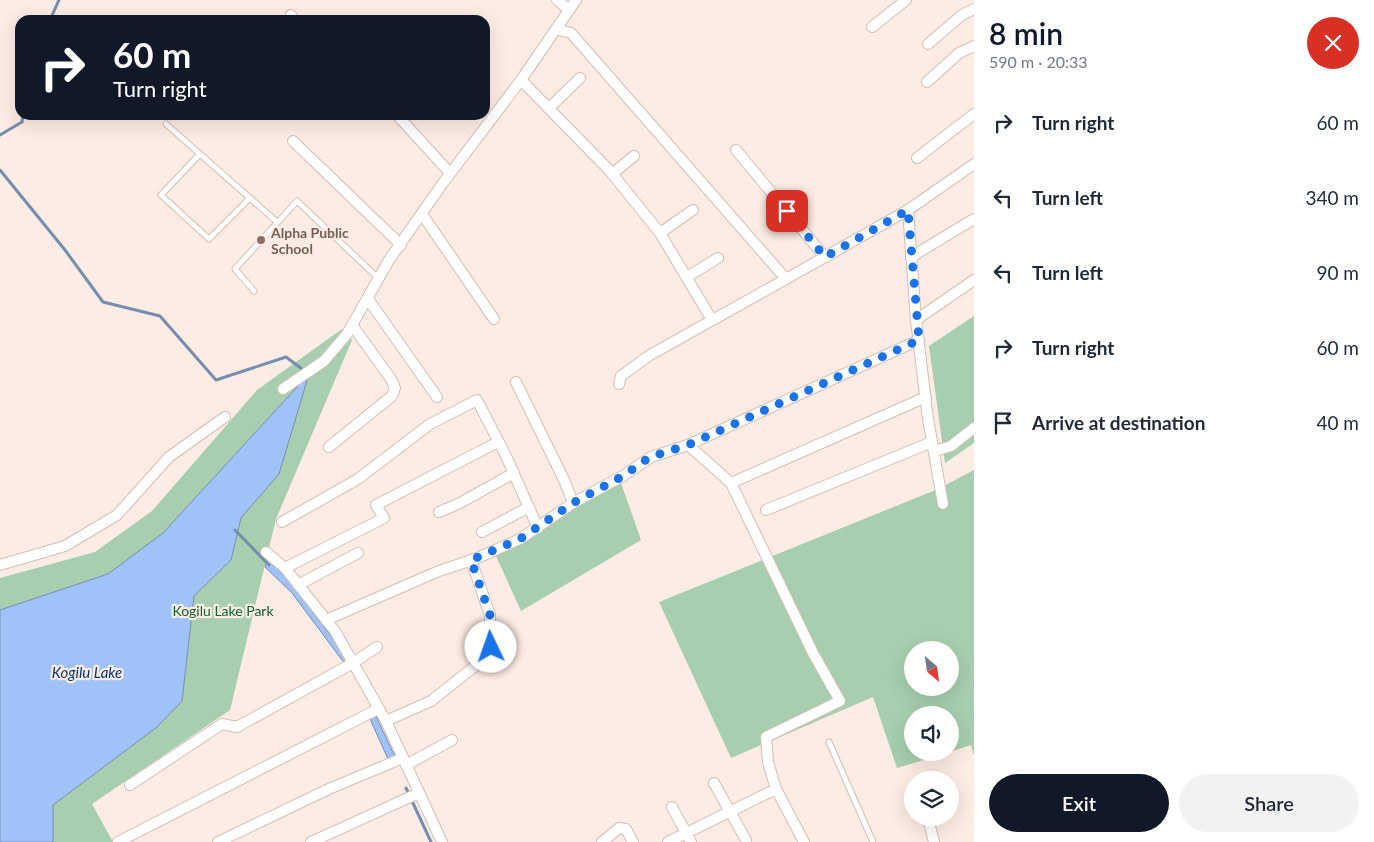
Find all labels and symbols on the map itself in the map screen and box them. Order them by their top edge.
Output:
pin [766,190,808,232]
place label: Alpha Public School [270,224,349,257]
marker: Alpha Public School [255,234,267,246]
park label: Kogilu Lake Park [172,602,274,619]
position arrow [464,620,516,672]
north arrow [904,641,959,696]
water label: Kogilu Lake [52,663,122,681]

